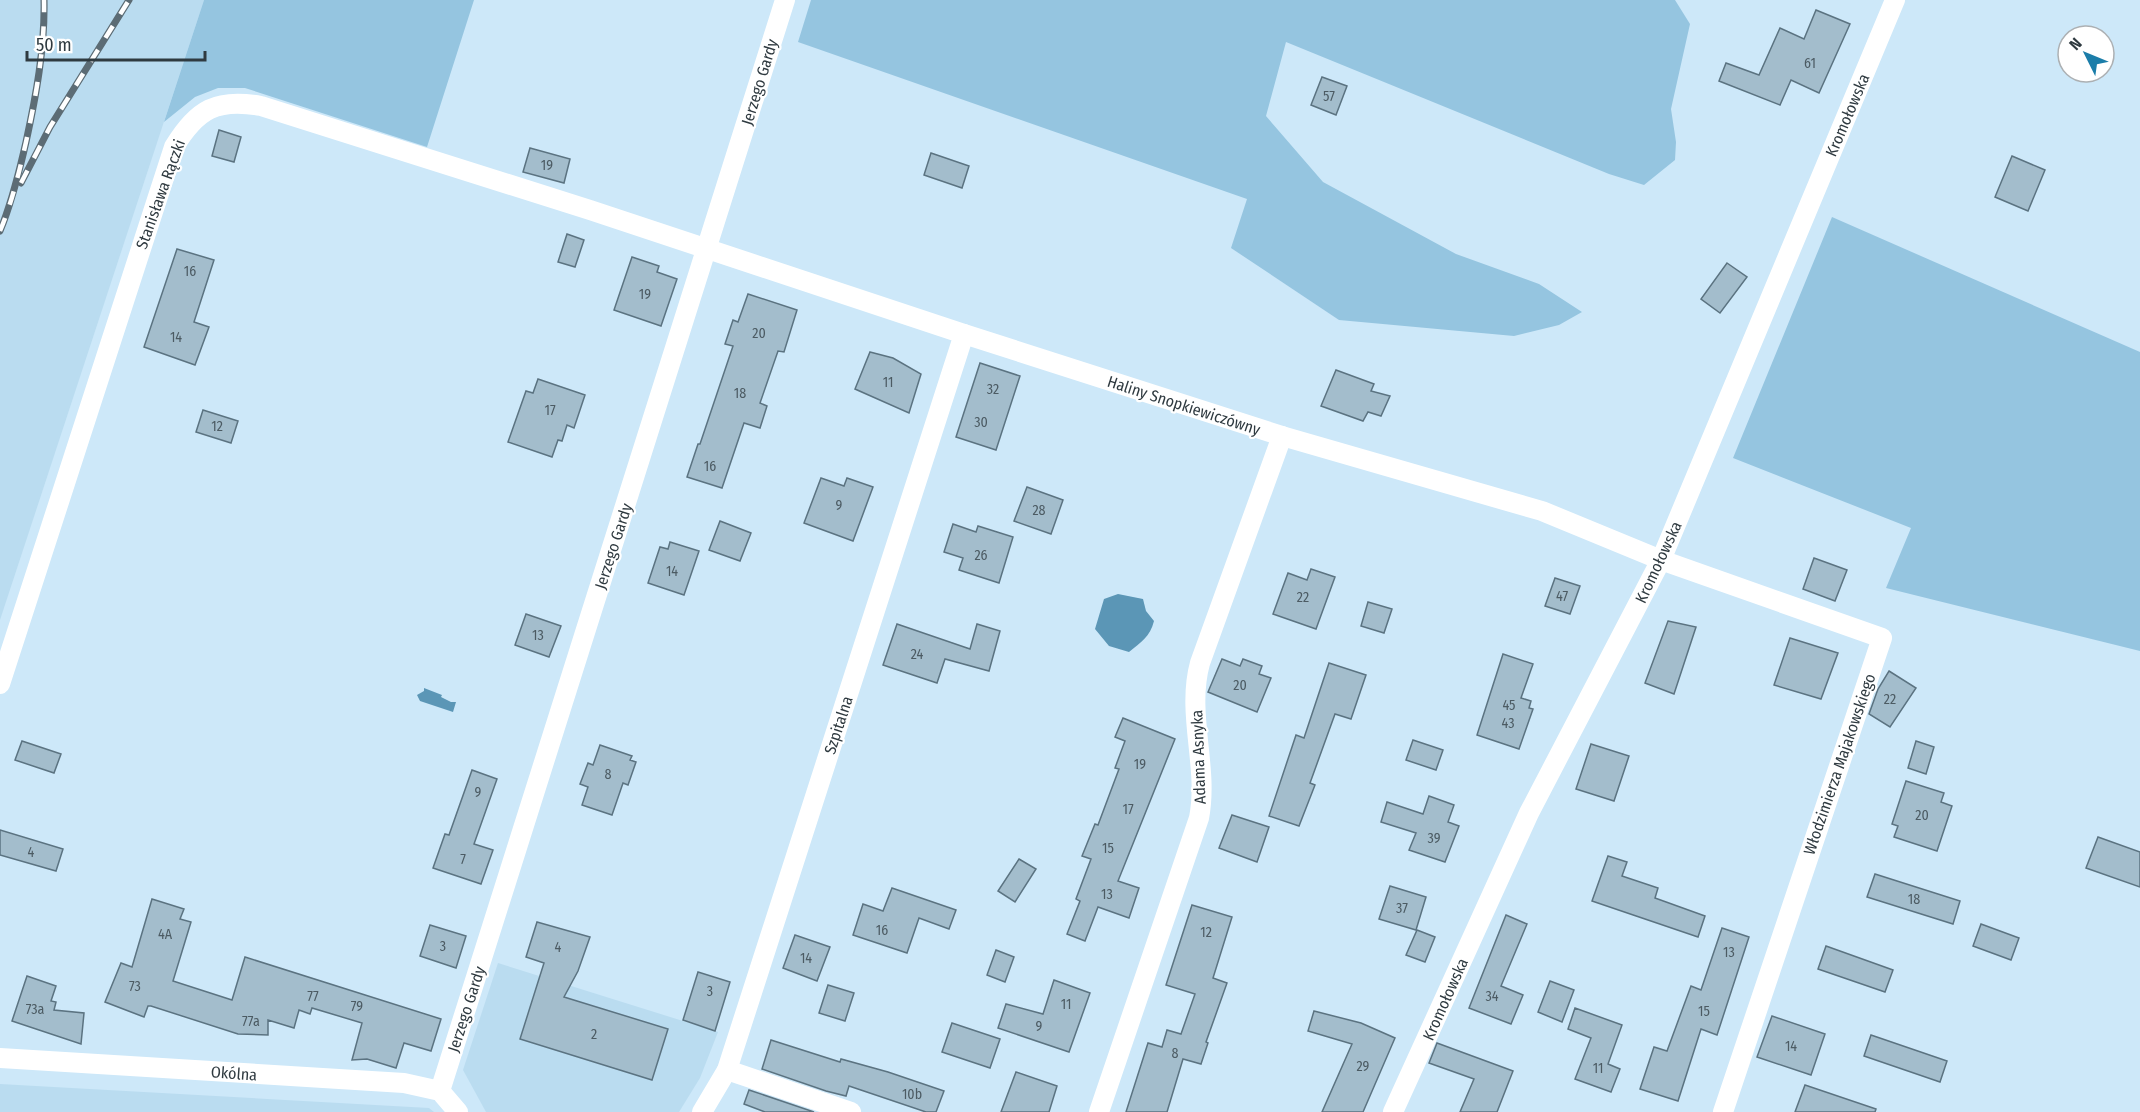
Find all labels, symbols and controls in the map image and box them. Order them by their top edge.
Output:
scale bar [27,24,206,62]
north arrow [2056,24,2116,84]
text: 50 m [36,34,72,56]
text: N [2065,34,2086,54]
street label: Jerzego Gardy [737,36,782,128]
house number: 61 [1804,55,1816,72]
street label: Kromołowska [1822,71,1873,159]
house number: 57 [1323,88,1335,105]
street label: Stanisława Rączki [132,137,190,252]
house number: 19 [541,157,553,174]
house number: 16 [184,263,196,280]
house number: 19 [639,286,651,303]
house number: 20 [752,325,766,342]
house number: 14 [170,329,182,346]
street label: Haliny Snopkiewiczówny [1105,372,1263,439]
house number: 11 [883,374,893,391]
house number: 32 [987,381,999,398]
house number: 18 [734,385,746,402]
house number: 17 [544,402,556,419]
house number: 30 [974,414,988,431]
house number: 12 [211,418,223,435]
house number: 16 [704,458,716,475]
house number: 9 [836,497,843,514]
street label: Jerzego Gardy [591,500,637,591]
house number: 28 [1032,502,1046,519]
street label: Kromołowska [1631,518,1686,606]
house number: 26 [974,547,988,564]
house number: 14 [666,563,678,580]
house number: 47 [1556,588,1568,605]
house number: 22 [1297,589,1309,606]
house number: 13 [532,627,544,644]
house number: 24 [911,646,924,663]
street label: Włodzimierza Majakowskiego [1800,671,1879,857]
house number: 20 [1233,677,1247,694]
house number: 22 [1884,691,1896,708]
street label: Szpitalna [820,694,857,757]
house number: 45 [1502,697,1516,714]
street label: Adama Asnyka [1187,709,1210,805]
house number: 43 [1502,715,1514,732]
house number: 19 [1134,756,1146,773]
house number: 8 [605,766,612,783]
house number: 9 [475,784,482,801]
house number: 17 [1122,801,1134,818]
house number: 20 [1915,807,1929,824]
house number: 39 [1428,830,1441,847]
house number: 15 [1102,840,1114,857]
house number: 4 [28,844,35,861]
house number: 7 [460,851,466,868]
house number: 13 [1101,886,1113,903]
house number: 18 [1908,891,1920,908]
house number: 37 [1396,900,1408,917]
house number: 16 [876,922,888,939]
house number: 12 [1200,924,1212,941]
house number: 4A [158,926,173,943]
house number: 3 [440,938,446,955]
house number: 4 [555,939,562,956]
house number: 13 [1723,944,1735,961]
house number: 14 [800,950,812,967]
street label: Kromołowska [1419,955,1472,1043]
street label: Jerzego Gardy [444,963,490,1054]
house number: 73 [129,978,141,995]
house number: 3 [707,983,713,1000]
house number: 77 [307,988,319,1005]
house number: 34 [1485,988,1499,1005]
house number: 11 [1061,996,1071,1013]
house number: 79 [351,998,363,1015]
house number: 73a [26,1001,45,1018]
house number: 15 [1698,1003,1710,1020]
house number: 77a [242,1013,260,1030]
house number: 9 [1036,1018,1043,1035]
house number: 2 [591,1026,597,1043]
house number: 14 [1785,1038,1797,1055]
house number: 8 [1172,1045,1179,1062]
house number: 29 [1357,1058,1370,1075]
house number: 11 [1593,1060,1603,1077]
street label: Okólna [210,1062,258,1085]
house number: 10b [902,1086,922,1103]

